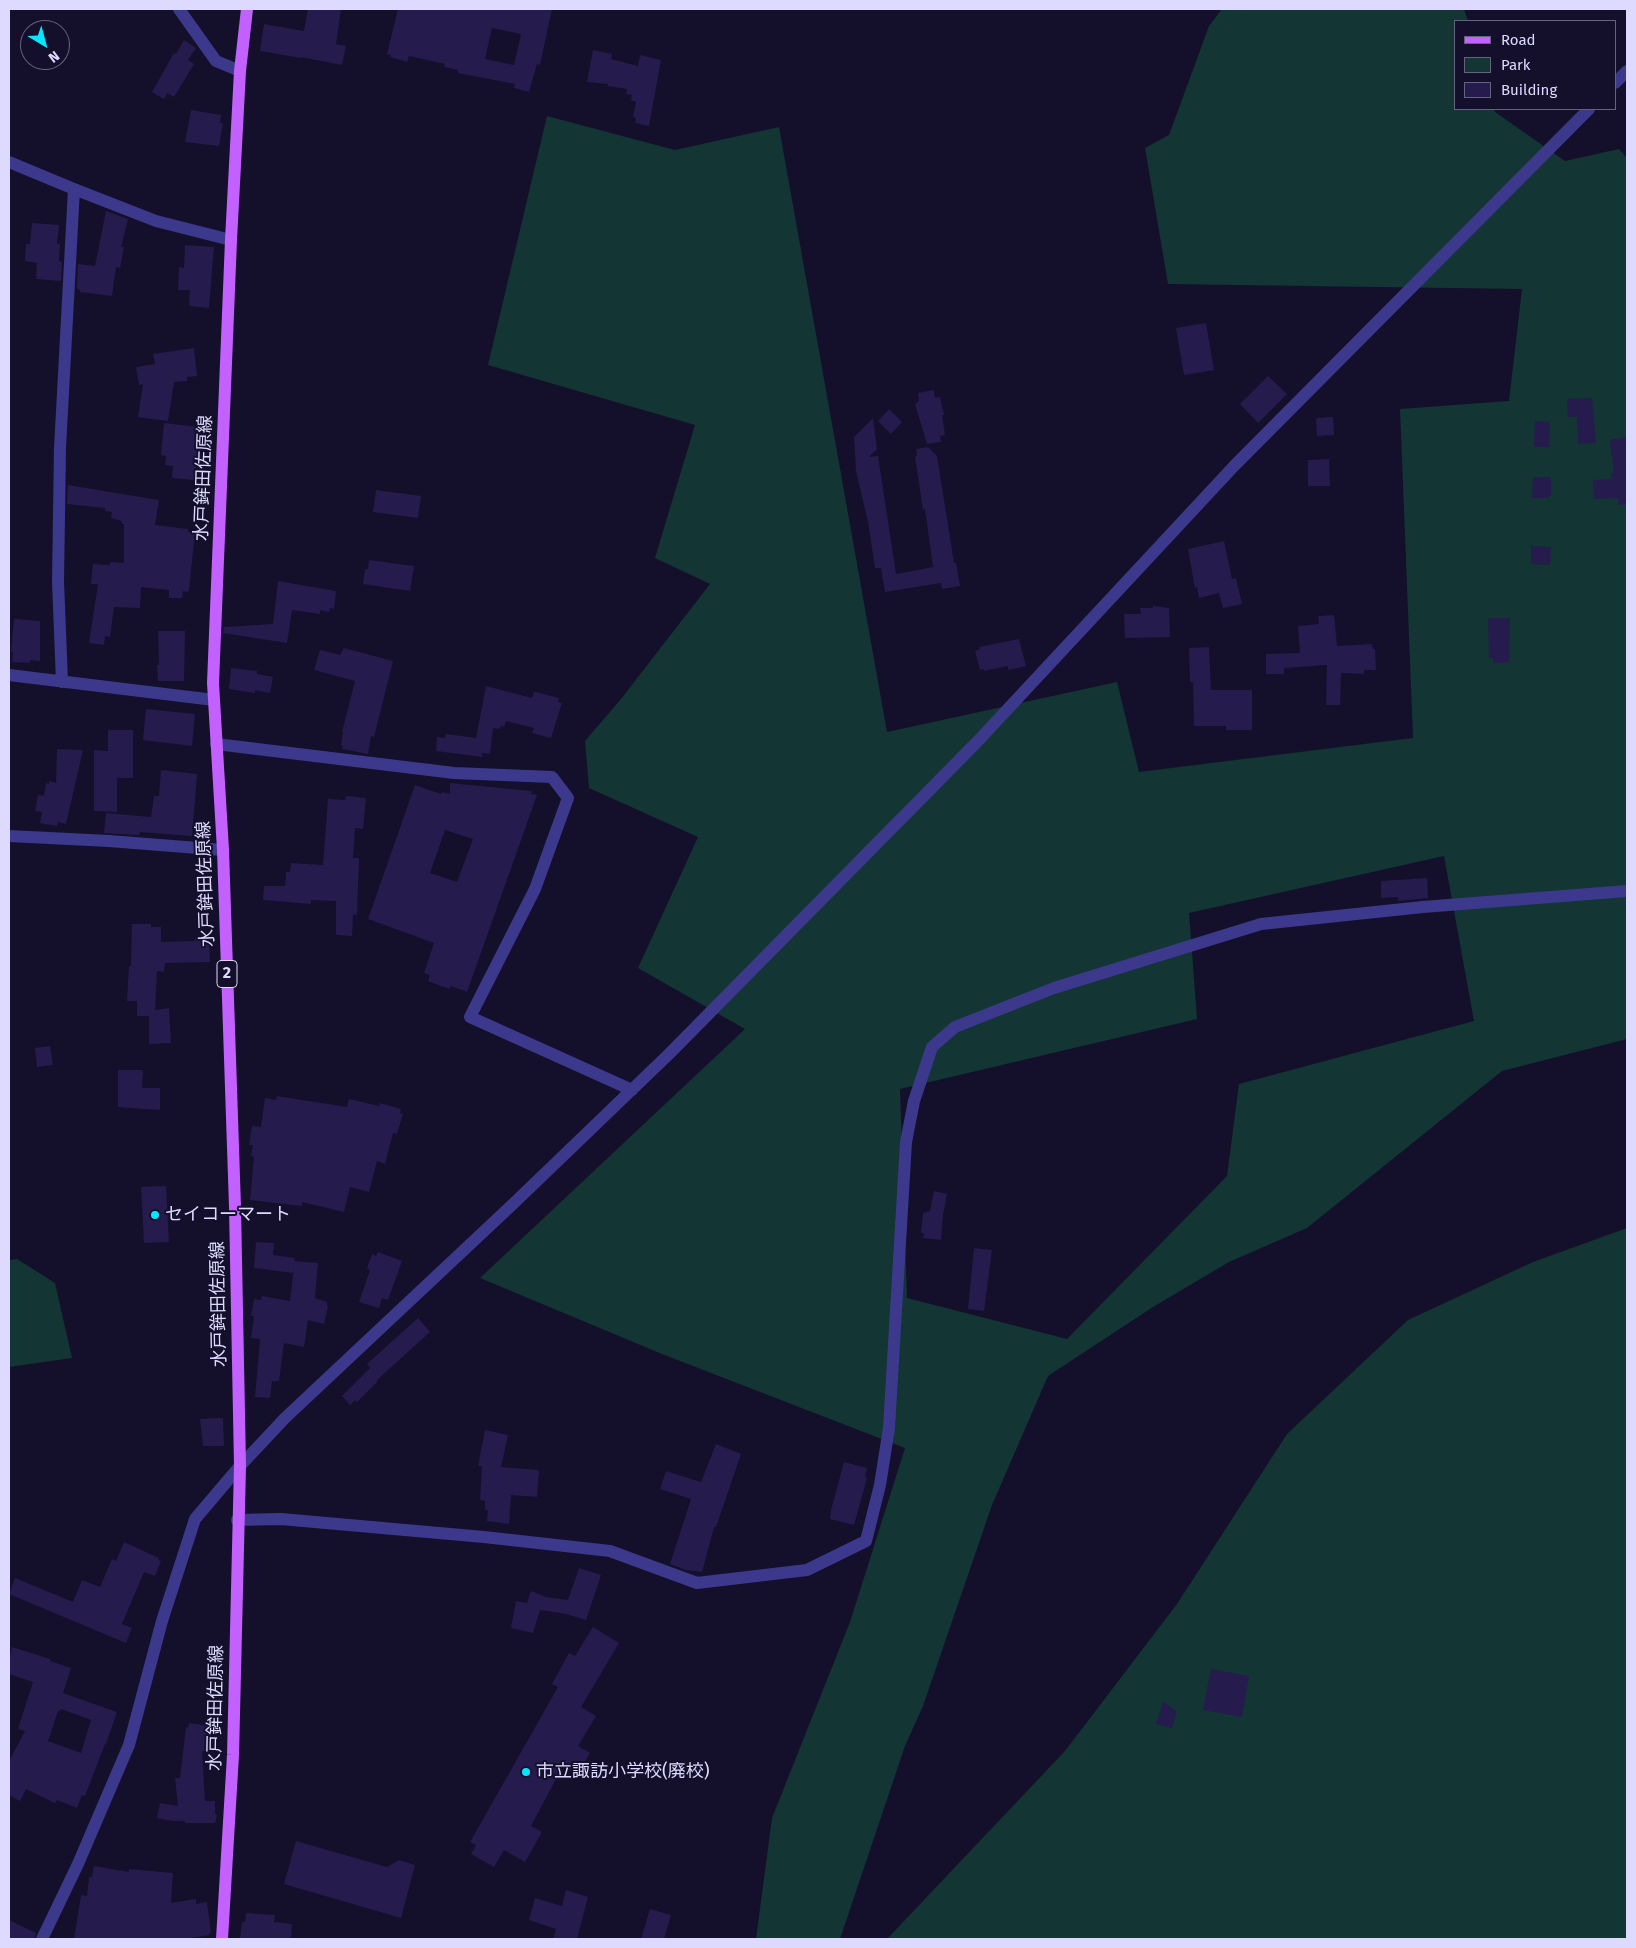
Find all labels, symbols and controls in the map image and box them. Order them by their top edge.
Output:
north arrow [20,20,70,70]
legend [1454,20,1616,110]
text: Road [1501,31,1536,49]
text: N [45,47,63,66]
text: Park [1501,56,1531,74]
text: Building [1501,81,1557,99]
street label: 水戸鉾田佐原線 [191,415,217,541]
street label: 水戸鉾田佐原線 [193,821,219,947]
road number: 2 [217,961,237,988]
place label: セイコーマート [165,1204,291,1226]
marker: セイコーマート [149,1209,161,1221]
street label: 水戸鉾田佐原線 [207,1241,231,1367]
street label: 水戸鉾田佐原線 [204,1645,228,1771]
place label: 市立諏訪小学校(廃校) [536,1761,710,1783]
marker: 市立諏訪小学校(廃校) [520,1766,532,1778]

